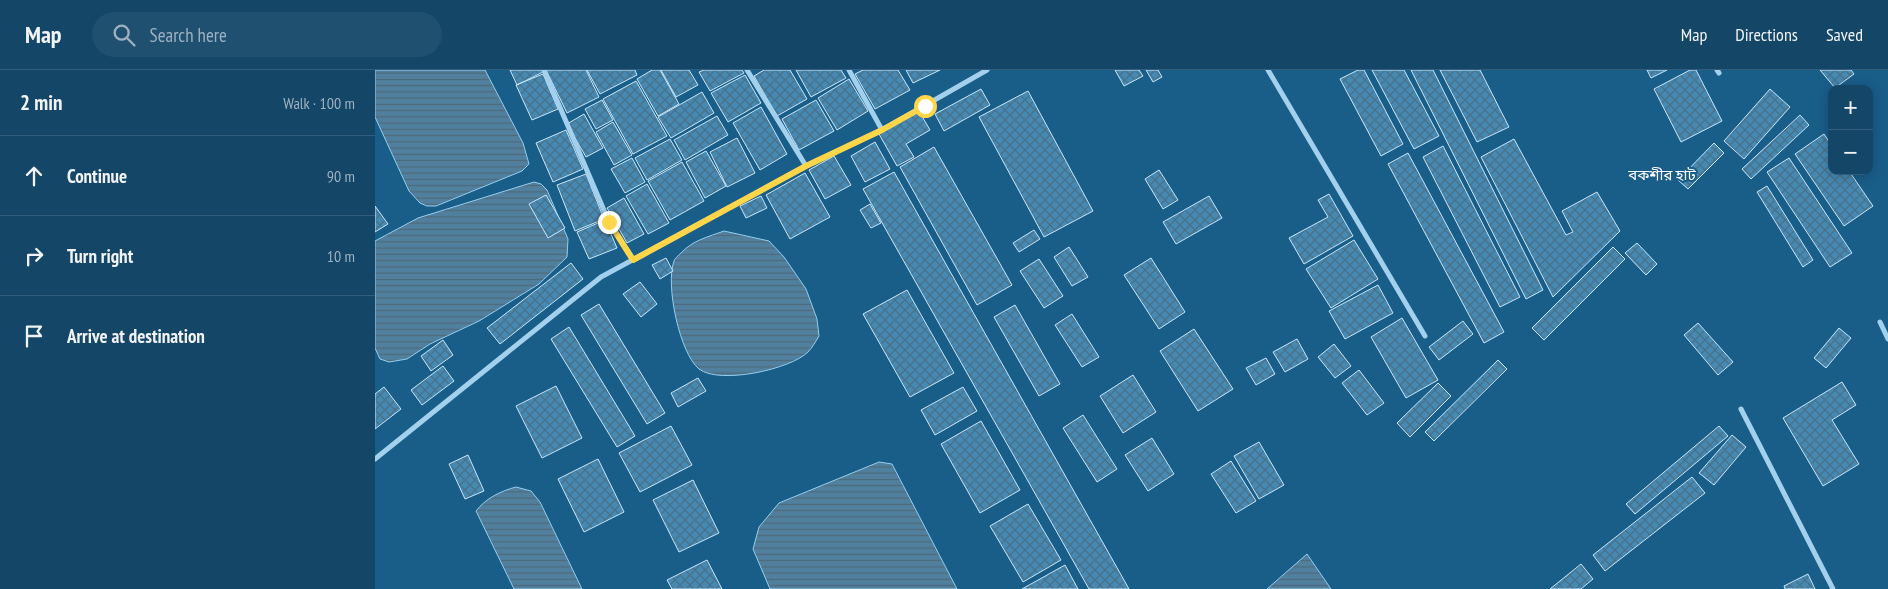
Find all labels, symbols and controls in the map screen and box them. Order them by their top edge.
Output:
search box [92,12,442,57]
text: Map [25,19,62,50]
icon: search [110,21,138,49]
text: Search here [150,23,227,47]
text: Map [1681,23,1707,46]
text: Directions [1735,23,1798,46]
text: Saved [1826,23,1863,46]
map controls [1828,85,1873,175]
button: + [1828,85,1873,130]
text: 2 min [20,89,62,116]
text: Walk · 100 m [283,93,355,113]
route start [914,95,937,118]
button: − [1828,130,1873,175]
icon: ahead [20,162,48,190]
text: Continue [67,164,127,188]
district label: বকশীর হাট [1627,165,1697,184]
text: 90 m [327,166,355,186]
route end [598,211,621,234]
icon: right [20,242,48,270]
text: Turn right [67,244,133,268]
text: 10 m [327,246,355,266]
icon: arrive [20,322,48,350]
text: Arrive at destination [67,324,205,348]

